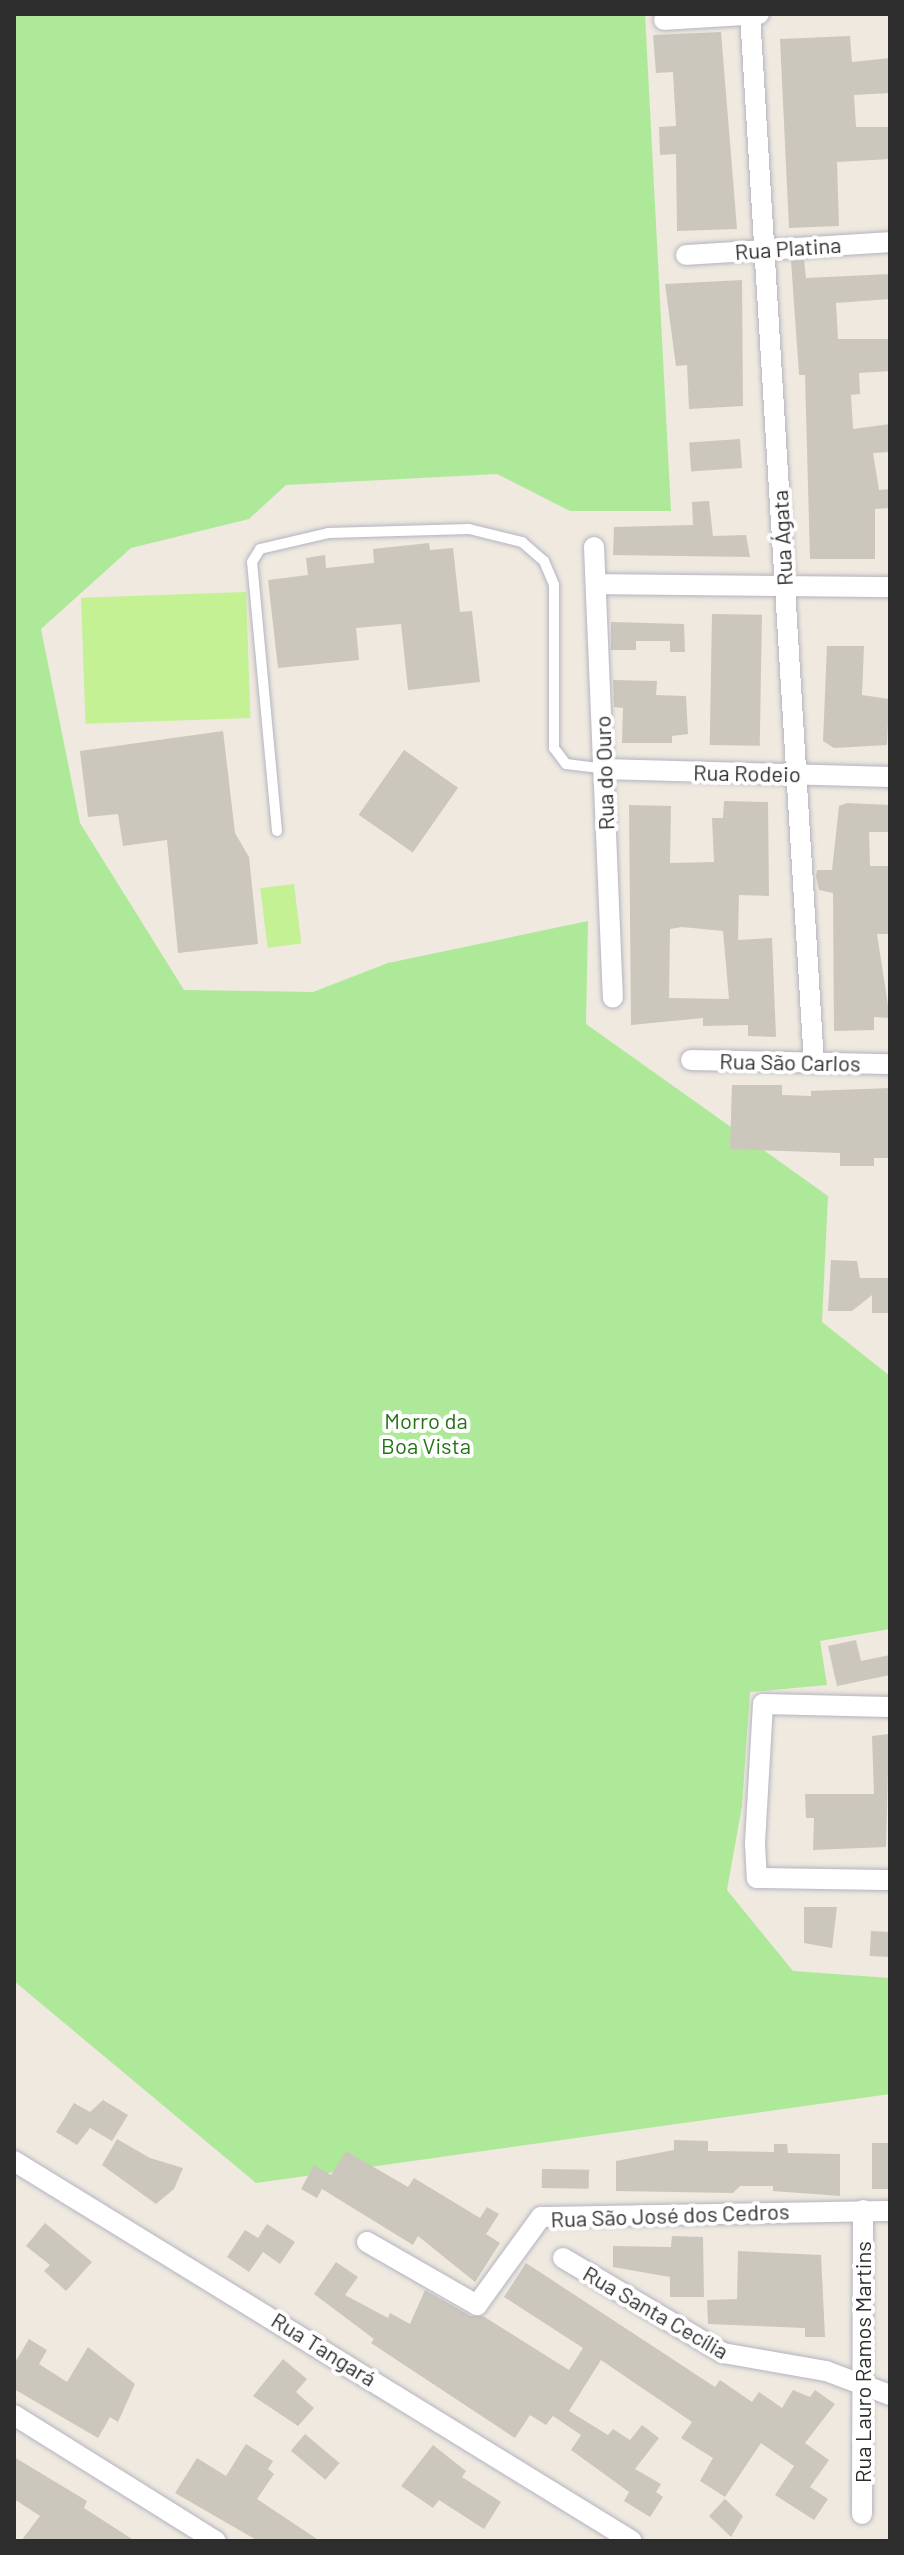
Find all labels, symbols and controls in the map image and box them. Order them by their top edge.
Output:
street label: Rua Platina [734,231,842,265]
street label: Rua Ágata [766,489,798,587]
street label: Rua do Ouro [589,715,619,831]
street label: Rua Rodeio [693,759,801,787]
street label: Rua São Carlos [719,1048,861,1076]
park label: Morro da Boa Vista [381,1407,471,1458]
street label: Rua São José dos Cedros [550,2198,790,2232]
street label: Rua Lauro Ramos Martins [850,2241,876,2483]
street label: Rua Santa Cecília [579,2260,733,2364]
street label: Rua Tangará [267,2306,381,2392]

